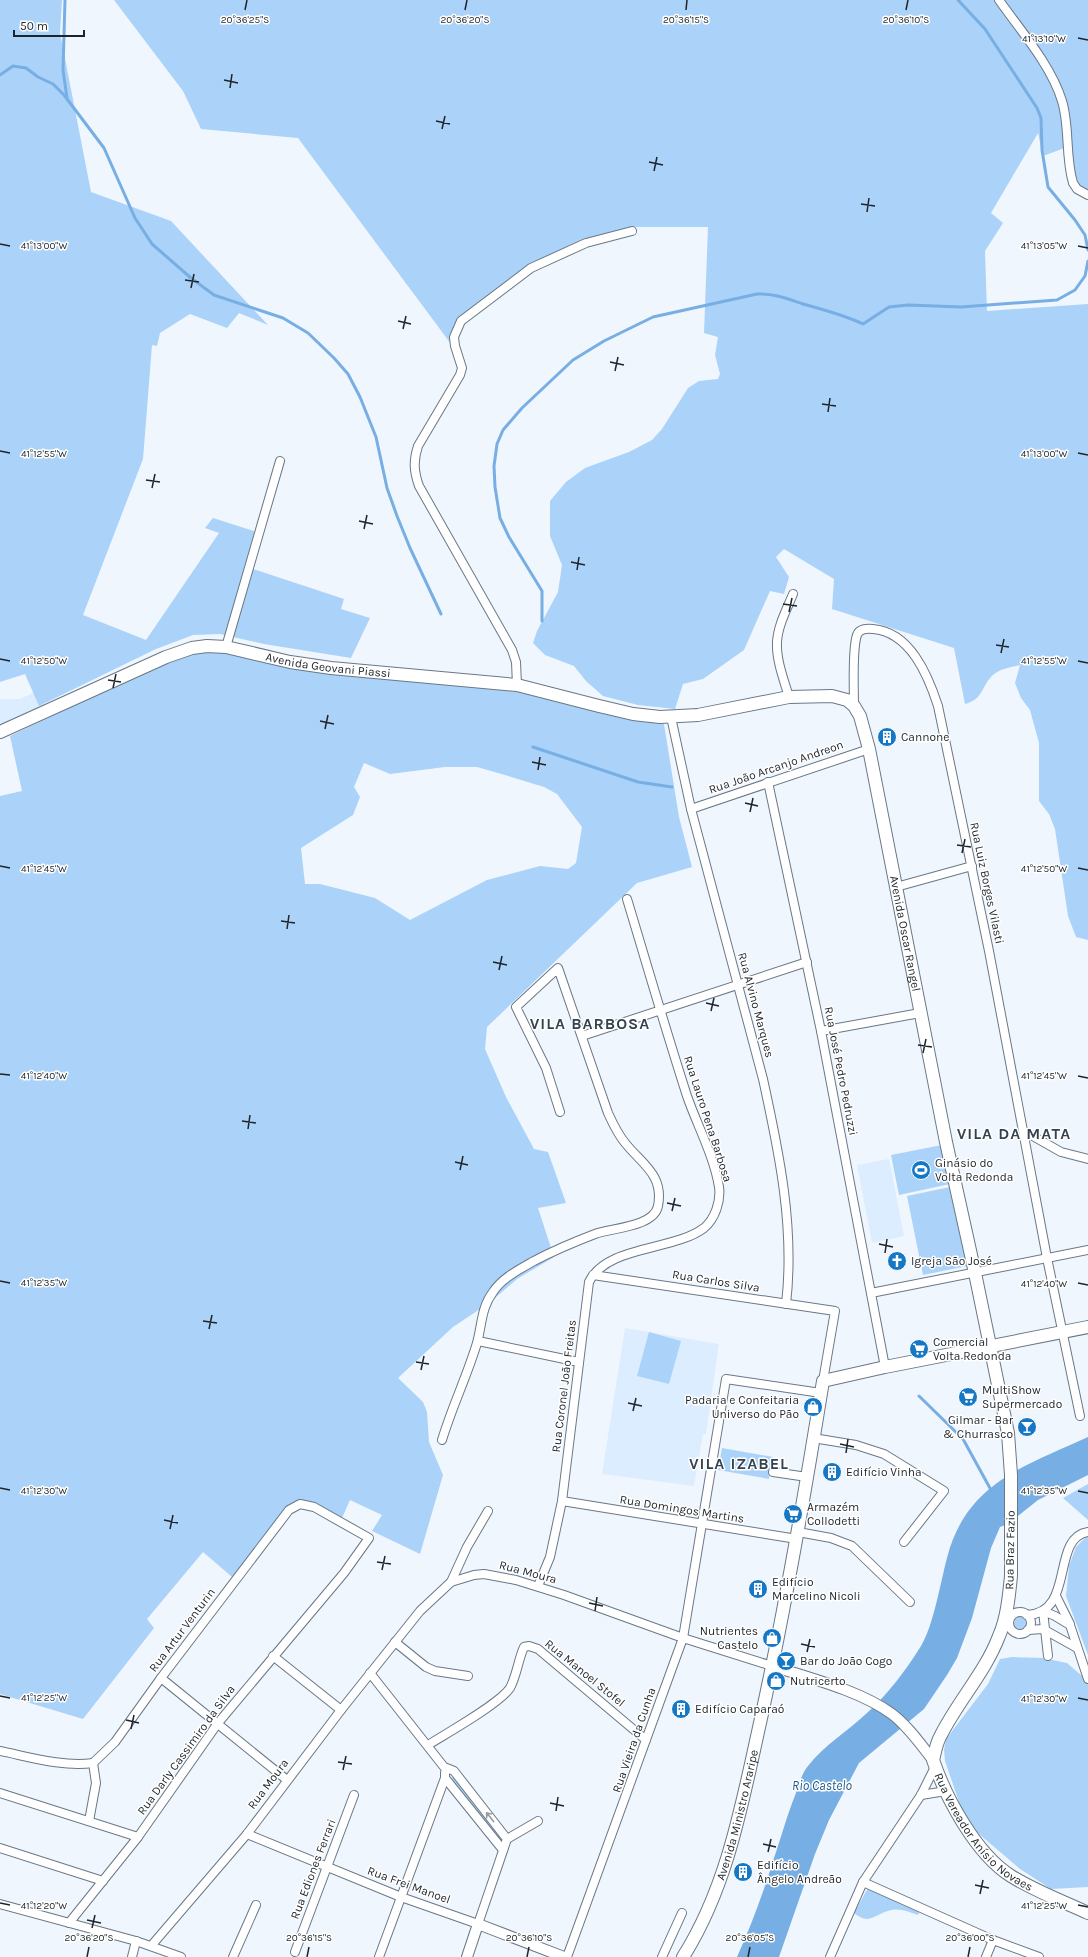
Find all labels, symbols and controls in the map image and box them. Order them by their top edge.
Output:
scale bar [14,12,84,38]
text: 20°36'25"S [221,14,269,26]
text: 20°36'20"S [441,14,489,26]
text: 20°36'15"S [663,14,709,26]
text: 20°36'10"S [883,14,929,26]
text: 50 m [20,19,48,33]
text: 41°13'10"W [1022,33,1066,45]
text: 41°13'00"W [21,240,67,252]
text: 41°13'05"W [1021,240,1067,252]
text: 41°12'55"W [21,448,67,460]
text: 41°13'00"W [1021,448,1067,460]
street label: Avenida Geovani Piassi [264,650,391,680]
text: 41°12'50"W [21,655,67,667]
text: 41°12'55"W [1021,655,1067,667]
building icon: Cannone [876,726,898,748]
place label: Cannone [901,730,949,744]
street label: Rua João Arcanjo Andreon [707,737,845,797]
street label: Rua Luiz Borges Vilasti [967,821,1007,945]
text: 41°12'45"W [21,863,67,875]
text: 41°12'50"W [1021,863,1067,875]
street label: Avenida Oscar Rangel [887,874,923,993]
street label: Rua Alvino Marques [735,951,777,1059]
street label: Rua José Pedro Pedruzzi [822,1005,860,1137]
district label: VILA BARBOSA [530,1014,650,1033]
street label: Rua Lauro Pena Barbosa [681,1054,735,1184]
text: 41°12'40"W [21,1070,67,1082]
text: 41°12'45"W [1021,1070,1067,1082]
district label: VILA DA MATA [957,1124,1071,1143]
place label: Ginásio do Volta Redonda [935,1156,1013,1184]
sports icon: Ginásio do Volta Redonda [910,1159,932,1181]
church icon: Igreja São José [886,1250,908,1272]
place label: Igreja São José [911,1254,992,1268]
street label: Rua Carlos Silva [671,1267,761,1295]
text: 41°12'35"W [21,1277,67,1289]
text: 41°12'40"W [1021,1278,1067,1290]
street label: Rua Coronel João Freitas [549,1319,579,1453]
place label: Comercial Volta Redonda [933,1335,1011,1363]
supermarket icon: Comercial Volta Redonda [908,1338,930,1360]
place label: MultiShow Supermercado [982,1383,1062,1411]
supermarket icon: MultiShow Supermercado [957,1386,979,1408]
place label: Padaria e Confeitaria Universo do Pão [685,1393,799,1421]
shop icon: Padaria e Confeitaria Universo do Pão [802,1396,824,1418]
place label: Gilmar - Bar & Churrasco [943,1413,1014,1441]
bar icon: Gilmar - Bar & Churrasco [1016,1416,1038,1438]
district label: VILA IZABEL [689,1454,789,1473]
building icon: Edifício Vinha [821,1461,843,1483]
place label: Edifício Vinha [846,1465,922,1479]
text: 41°12'30"W [21,1485,67,1497]
text: 41°12'35"W [1021,1485,1067,1497]
street label: Rua Domingos Martins [619,1492,745,1526]
place label: Armazém Collodetti [807,1500,860,1528]
supermarket icon: Armazém Collodetti [782,1503,804,1525]
street label: Rua Braz Fazio [1002,1510,1018,1590]
street label: Rua Moura [498,1558,558,1586]
place label: Edifício Marcelino Nicoli [772,1575,861,1603]
building icon: Edifício Marcelino Nicoli [747,1578,769,1600]
street label: Rua Artur Venturin [146,1585,218,1675]
place label: Nutrientes Castelo [700,1624,758,1652]
shop icon: Nutrientes Castelo [761,1627,783,1649]
street label: Rua Manoel Stofel [542,1636,628,1710]
bar icon: Bar do João Cogo [775,1650,797,1672]
place label: Bar do João Cogo [800,1654,892,1668]
shop icon: Nutricerto [765,1670,787,1692]
place label: Nutricerto [790,1674,846,1688]
street label: Rua Darly Cassimiro da Silva [134,1682,238,1818]
street label: Rua Vieira da Cunha [609,1686,659,1794]
text: 41°12'25"W [21,1692,67,1704]
text: 41°12'30"W [1021,1693,1067,1705]
building icon: Edifício Caparaó [670,1698,692,1720]
place label: Edifício Caparaó [695,1702,784,1716]
street label: Avenida Ministro Araripe [713,1748,761,1882]
street label: Rua Moura [245,1756,291,1812]
street label: Rua Vereador Anísio Novaes [932,1771,1035,1894]
water label: Rio Castelo [792,1778,853,1793]
one-way arrow [486,1812,495,1823]
street label: Rua Ediones Ferrari [287,1817,339,1921]
place label: Edifício Ângelo Andreão [757,1858,842,1886]
building icon: Edifício Ângelo Andreão [732,1861,754,1883]
street label: Rua Frei Manoel [366,1863,452,1907]
text: 41°12'20"W [21,1900,67,1912]
text: 41°12'25"W [1021,1900,1067,1912]
text: 20°36'20"S [65,1932,113,1944]
text: 20°36'15"S [286,1932,332,1944]
text: 20°36'10"S [506,1932,552,1944]
text: 20°36'05"S [726,1932,774,1944]
text: 20°36'00"S [945,1932,995,1944]

